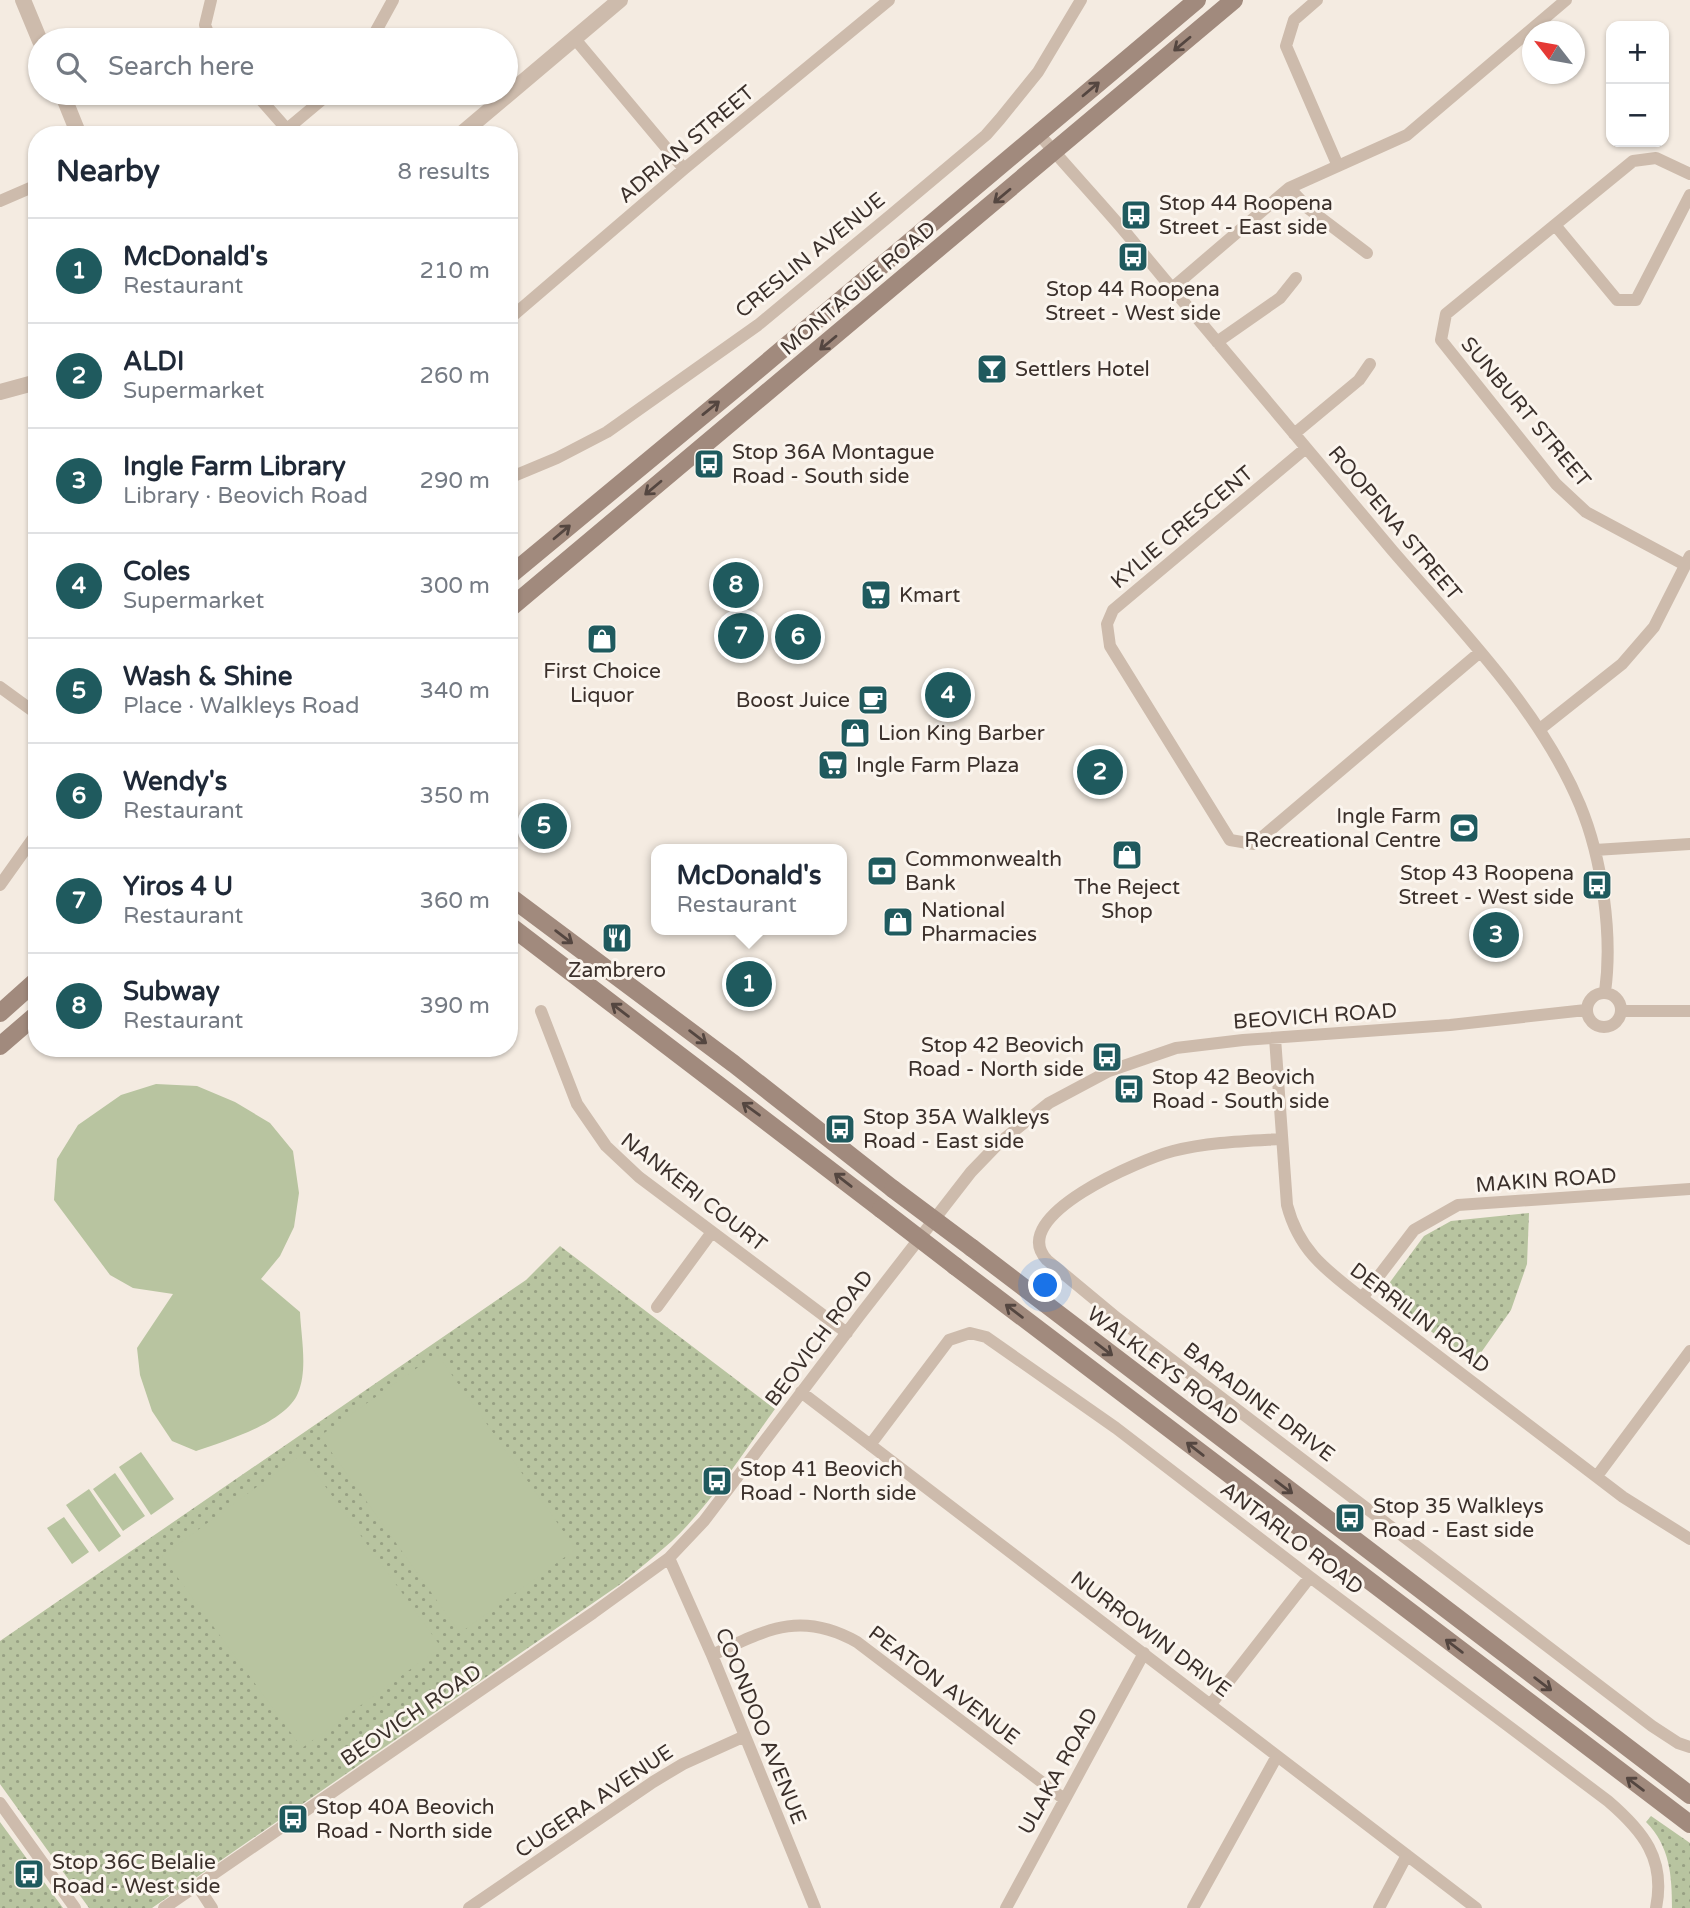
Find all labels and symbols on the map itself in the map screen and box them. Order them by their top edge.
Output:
north arrow [1522,21,1585,84]
one-way arrow [1173,36,1191,52]
street label: ADRIAN STREET [613,80,760,209]
one-way arrow [1081,81,1099,97]
street label: CRESLIN AVENUE [730,187,890,323]
one-way arrow [994,188,1012,204]
place label: Stop 44 Roopena Street - East side [1159,191,1333,240]
bus stop icon: Stop 44 Roopena Street - East side [1119,198,1153,232]
street label: MONTAGUE ROAD [776,216,941,361]
bus stop icon: Stop 44 Roopena Street - West side [1116,240,1150,274]
place label: Stop 44 Roopena Street - West side [1045,277,1221,326]
street label: SUNBURT STREET [1455,332,1596,493]
one-way arrow [820,335,838,351]
bar icon: Settlers Hotel [975,352,1009,386]
place label: Settlers Hotel [1015,357,1150,382]
one-way arrow [702,400,720,416]
place label: Stop 36A Montague Road - South side [732,440,934,489]
street label: ROOPENA STREET [1323,441,1467,606]
bus stop icon: Stop 36A Montague Road - South side [692,447,726,481]
street label: KYLIE CRESCENT [1106,460,1259,594]
one-way arrow [644,480,662,496]
one-way arrow [552,524,570,540]
pin: 8 [713,559,759,611]
supermarket icon: Kmart [859,578,893,612]
place label: Kmart [899,583,960,608]
pin: 7 [718,610,764,662]
pin: 6 [775,611,821,663]
shop icon: First Choice Liquor [585,622,619,656]
place label: First Choice Liquor [543,659,661,708]
pin: 4 [925,669,971,721]
cafe icon: Boost Juice [856,683,890,717]
place label: Boost Juice [736,688,850,713]
shop icon: Lion King Barber [838,716,872,750]
place label: Lion King Barber [878,721,1045,746]
pin: 2 [1077,746,1123,798]
supermarket icon: Ingle Farm Plaza [816,748,850,782]
place label: Ingle Farm Plaza [856,753,1019,778]
pin: 5 [521,800,567,852]
place label: Ingle Farm Recreational Centre [1244,804,1441,853]
sports icon: Ingle Farm Recreational Centre [1447,811,1481,845]
shop icon: The Reject Shop [1110,838,1144,872]
place label: Commonwealth Bank [905,847,1062,896]
bank icon: Commonwealth Bank [865,854,899,888]
place label: Stop 43 Roopena Street - West side [1398,861,1574,910]
bus stop icon: Stop 43 Roopena Street - West side [1580,868,1614,902]
place label: The Reject Shop [1074,875,1180,924]
place label: National Pharmacies [921,898,1037,947]
shop icon: National Pharmacies [881,905,915,939]
pin: 3 [1473,909,1519,961]
restaurant icon: Zambrero [600,921,634,955]
one-way arrow [554,929,573,944]
place label: Zambrero [568,958,666,983]
pin: 1 [726,958,772,1010]
street label: BEOVICH ROAD [1232,998,1398,1035]
one-way arrow [611,1003,630,1017]
one-way arrow [688,1030,707,1045]
place label: Stop 42 Beovich Road - North side [908,1033,1084,1082]
bus stop icon: Stop 42 Beovich Road - North side [1090,1040,1124,1074]
place label: Stop 42 Beovich Road - South side [1152,1065,1330,1114]
bus stop icon: Stop 42 Beovich Road - South side [1112,1072,1146,1106]
one-way arrow [742,1102,761,1116]
place label: Stop 35A Walkleys Road - East side [863,1105,1050,1154]
bus stop icon: Stop 35A Walkleys Road - East side [823,1112,857,1146]
street label: NANKERI COURT [616,1128,772,1257]
street label: MAKIN ROAD [1475,1163,1617,1198]
one-way arrow [834,1172,852,1187]
street label: DERRILIN ROAD [1345,1258,1495,1379]
street label: BEOVICH ROAD [760,1265,879,1411]
your location [1028,1268,1062,1302]
street label: WALKLEYS ROAD [1082,1301,1243,1432]
one-way arrow [1005,1303,1024,1318]
street label: BARADINE DRIVE [1178,1337,1339,1467]
one-way arrow [1094,1341,1112,1356]
one-way arrow [1186,1441,1204,1456]
place label: Stop 41 Beovich Road - North side [740,1457,916,1506]
bus stop icon: Stop 41 Beovich Road - North side [700,1464,734,1498]
street label: ANTARLO ROAD [1215,1477,1368,1600]
one-way arrow [1275,1479,1293,1494]
place label: Stop 35 Walkleys Road - East side [1373,1494,1544,1543]
bus stop icon: Stop 35 Walkleys Road - East side [1333,1501,1367,1535]
street label: NURROWIN DRIVE [1066,1566,1236,1703]
street label: PEATON AVENUE [863,1621,1024,1750]
street label: COONDOO AVENUE [710,1624,811,1828]
one-way arrow [1444,1639,1463,1654]
street label: BEOVICH ROAD [336,1659,486,1772]
one-way arrow [1534,1676,1553,1691]
street label: ULAKA ROAD [1013,1703,1104,1839]
street label: CUGERA AVENUE [511,1739,678,1863]
one-way arrow [1626,1776,1645,1791]
place label: Stop 40A Beovich Road - North side [316,1795,495,1844]
bus stop icon: Stop 40A Beovich Road - North side [276,1802,310,1836]
place label: Stop 36C Belalie Road - West side [52,1850,220,1899]
bus stop icon: Stop 36C Belalie Road - West side [12,1857,46,1891]

